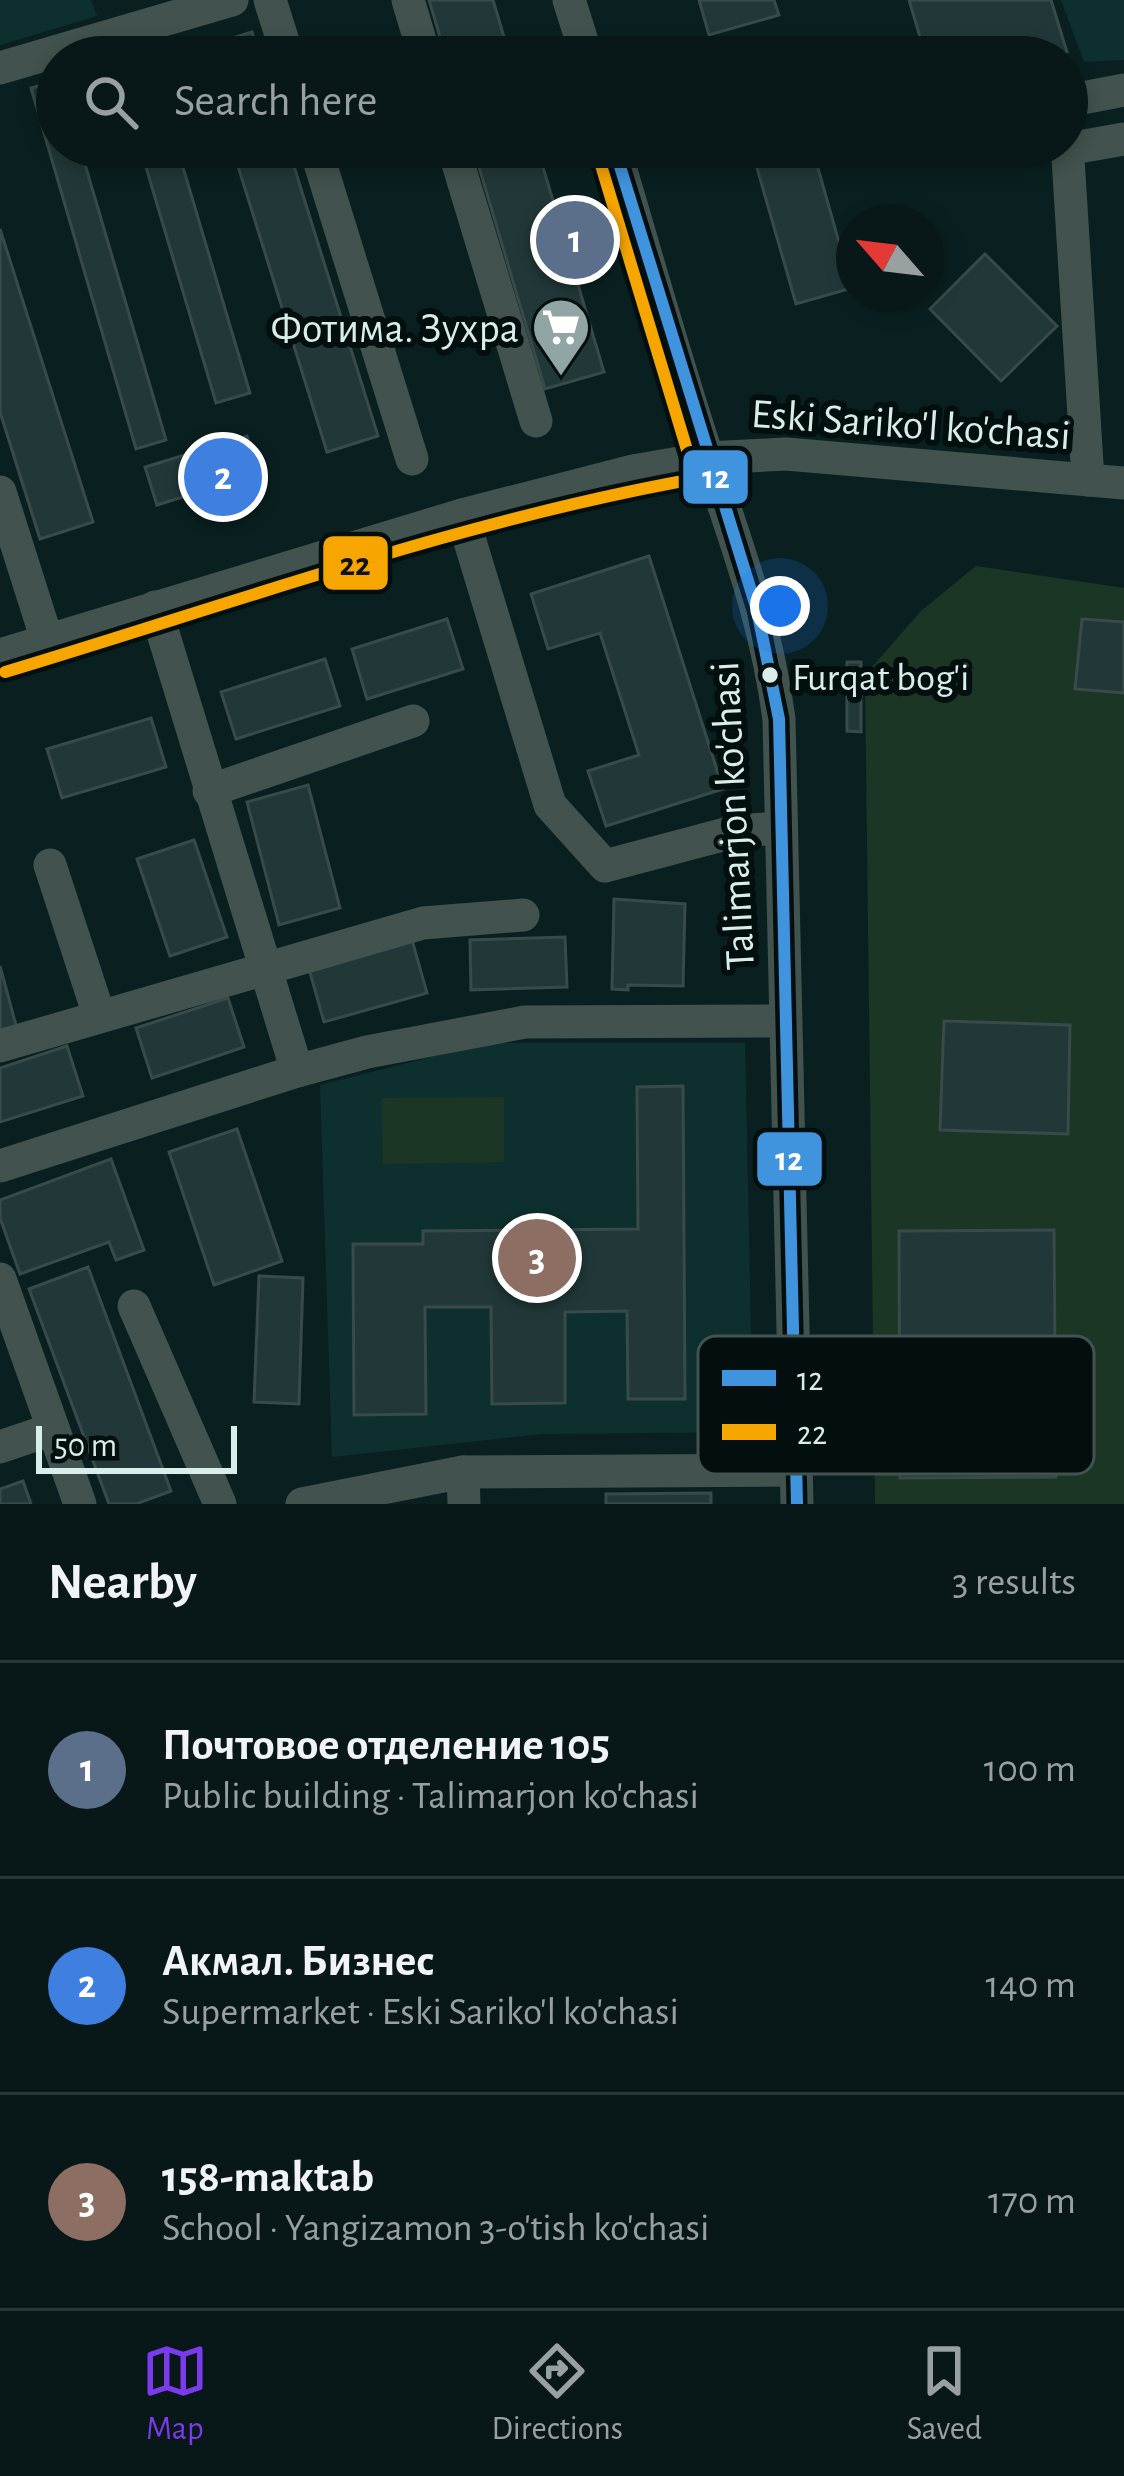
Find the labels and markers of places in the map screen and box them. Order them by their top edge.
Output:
pin: 1 [536,195,614,285]
supermarket icon: Фотима. Зухра [530,296,592,378]
place label: Фотима. Зухра [271,308,519,350]
pin: 2 [184,432,262,522]
place label: Furqat bog'i [792,659,969,698]
marker: Furqat bog'i [759,664,781,686]
pin: 3 [498,1213,576,1303]

